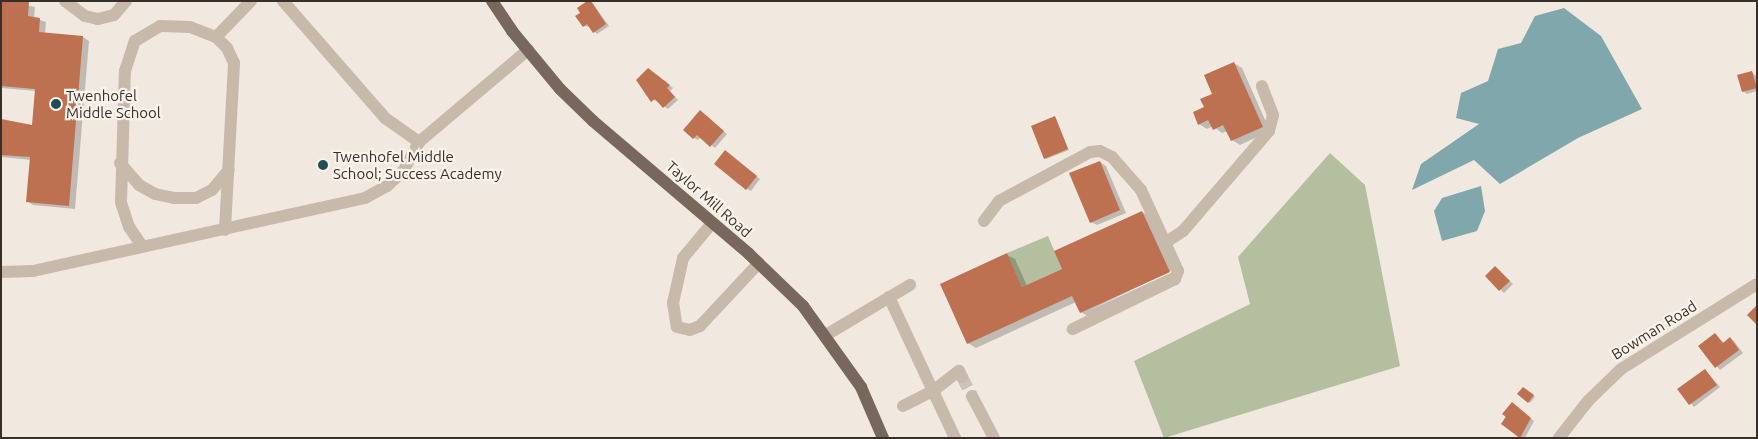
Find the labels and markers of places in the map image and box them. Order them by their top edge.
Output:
place label: Twenhofel Middle School [66,86,161,121]
marker: Twenhofel Middle School [50,98,62,110]
place label: Twenhofel Middle School; Success Academy [333,147,502,182]
marker: Twenhofel Middle School; Success Academy [317,159,329,171]

